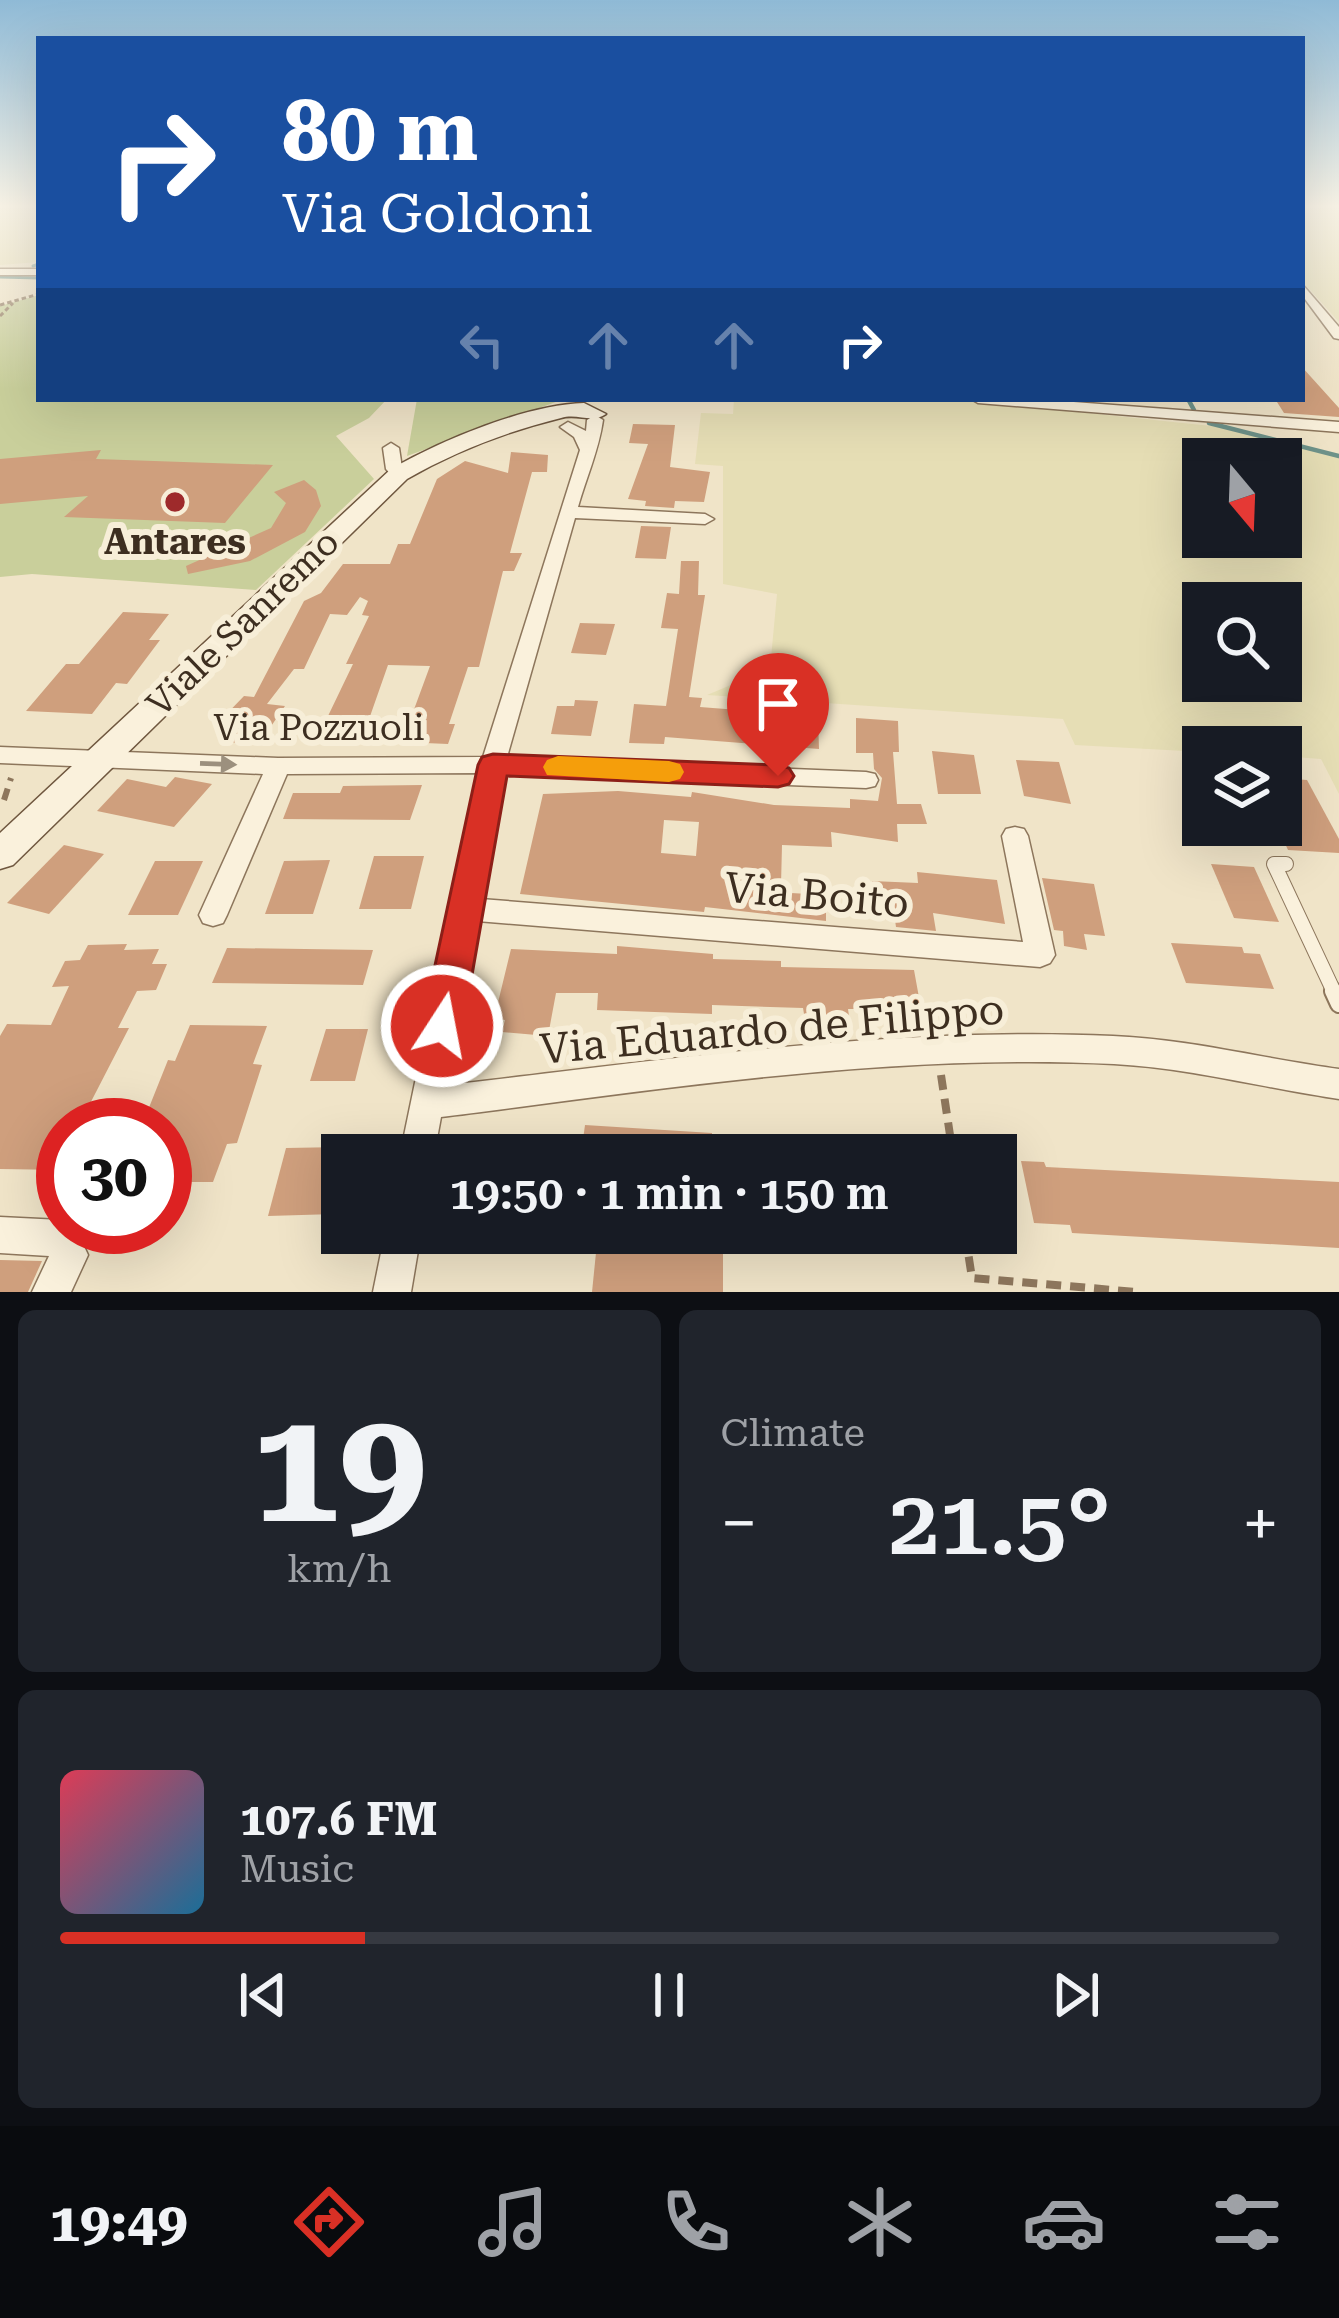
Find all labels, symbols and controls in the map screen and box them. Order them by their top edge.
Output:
text: 80 m [282,82,478,180]
icon: right [84,84,240,240]
text: Via Goldoni [282,182,593,245]
icon: left [449,312,515,378]
icon: ahead [575,312,641,378]
icon: ahead [701,312,767,378]
icon: right [827,312,893,378]
north arrow [1182,438,1302,558]
map controls [1182,438,1302,846]
marker: Antares [162,489,188,515]
place label: Antares [104,521,246,563]
street label: Viale Sanremo [138,521,348,725]
button: search [1182,582,1302,702]
pin [727,653,829,776]
icon: arrive [745,671,811,737]
street label: Via Pozzuoli [214,707,424,749]
button: layers [1182,726,1302,846]
one-way arrow [200,755,238,774]
street label: Via Boito [723,863,911,927]
position arrow [379,963,505,1089]
street label: Via Eduardo de Filippo [538,984,1006,1074]
speed limit sign: 30 [36,1098,192,1254]
text: 19:50 · 1 min · 150 m [449,1167,889,1220]
text: 19 [252,1376,427,1559]
text: Climate [721,1410,865,1456]
text: 21.5° [889,1471,1111,1576]
text: − [721,1485,757,1562]
text: + [1242,1485,1279,1562]
text: km/h [287,1546,391,1592]
text: 107.6 FM [240,1793,438,1846]
text: Music [240,1846,354,1892]
icon: previous [230,1962,296,2028]
icon: pause [636,1962,702,2028]
icon: next [1043,1962,1109,2028]
icon: directions [287,2180,371,2264]
icon: music [471,2180,555,2264]
icon: phone [654,2180,738,2264]
icon: climate [838,2180,922,2264]
icon: car [1022,2180,1106,2264]
icon: filters [1205,2180,1289,2264]
text: 19:49 [50,2191,188,2254]

